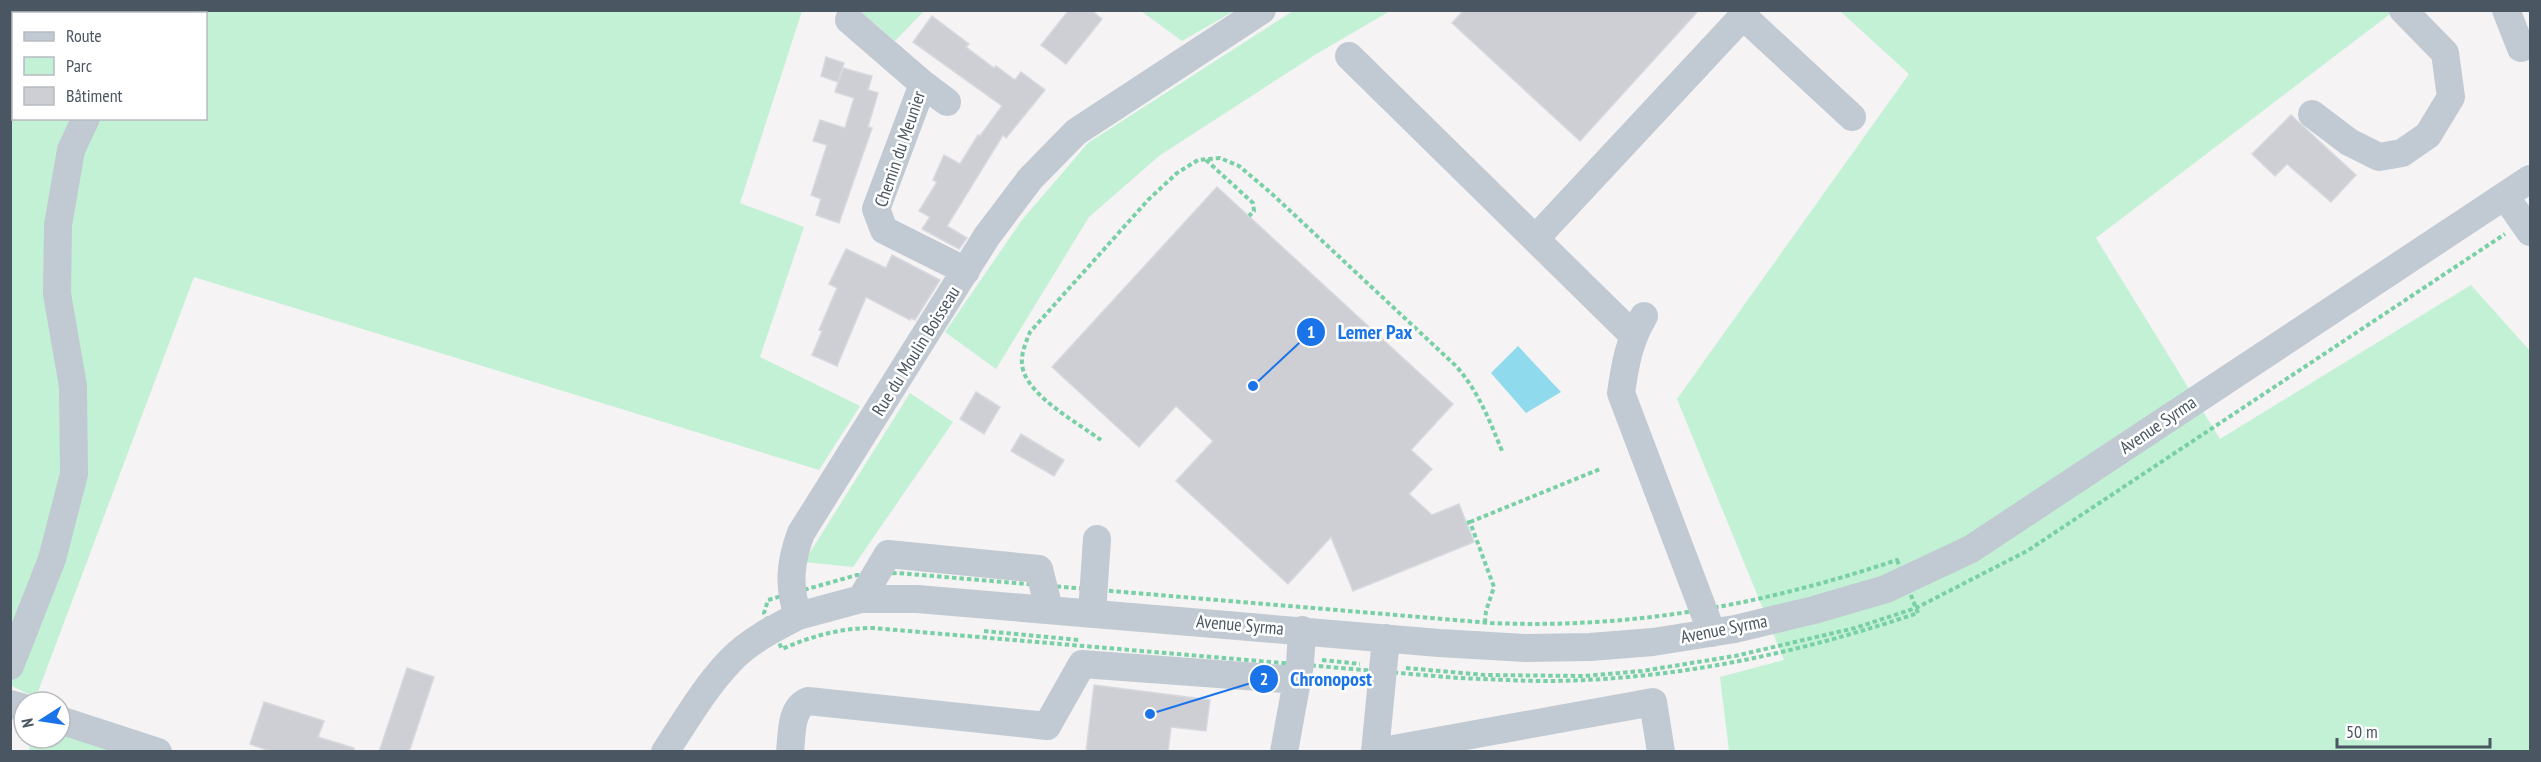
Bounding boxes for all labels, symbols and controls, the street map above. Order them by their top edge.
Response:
legend [12,12,207,120]
text: Route [66,24,102,47]
text: Parc [66,54,93,77]
text: Bâtiment [66,84,123,107]
street label: Chemin du Meunier [869,88,930,210]
street label: Rue du Moulin Boisseau [866,282,965,420]
callout: Lemer Pax [1296,313,1424,351]
text: Lemer Pax [1338,319,1412,345]
text: 1 [1307,320,1315,343]
street label: Avenue Syrma [2115,391,2200,459]
street label: Avenue Syrma [1195,609,1285,640]
street label: Avenue Syrma [1679,609,1769,648]
callout: Chronopost [1249,660,1384,698]
text: Chronopost [1290,666,1372,692]
text: 2 [1260,667,1268,690]
north arrow [12,690,72,750]
scale bar [2337,711,2490,749]
text: N [17,717,38,729]
text: 50 m [2346,720,2378,743]

